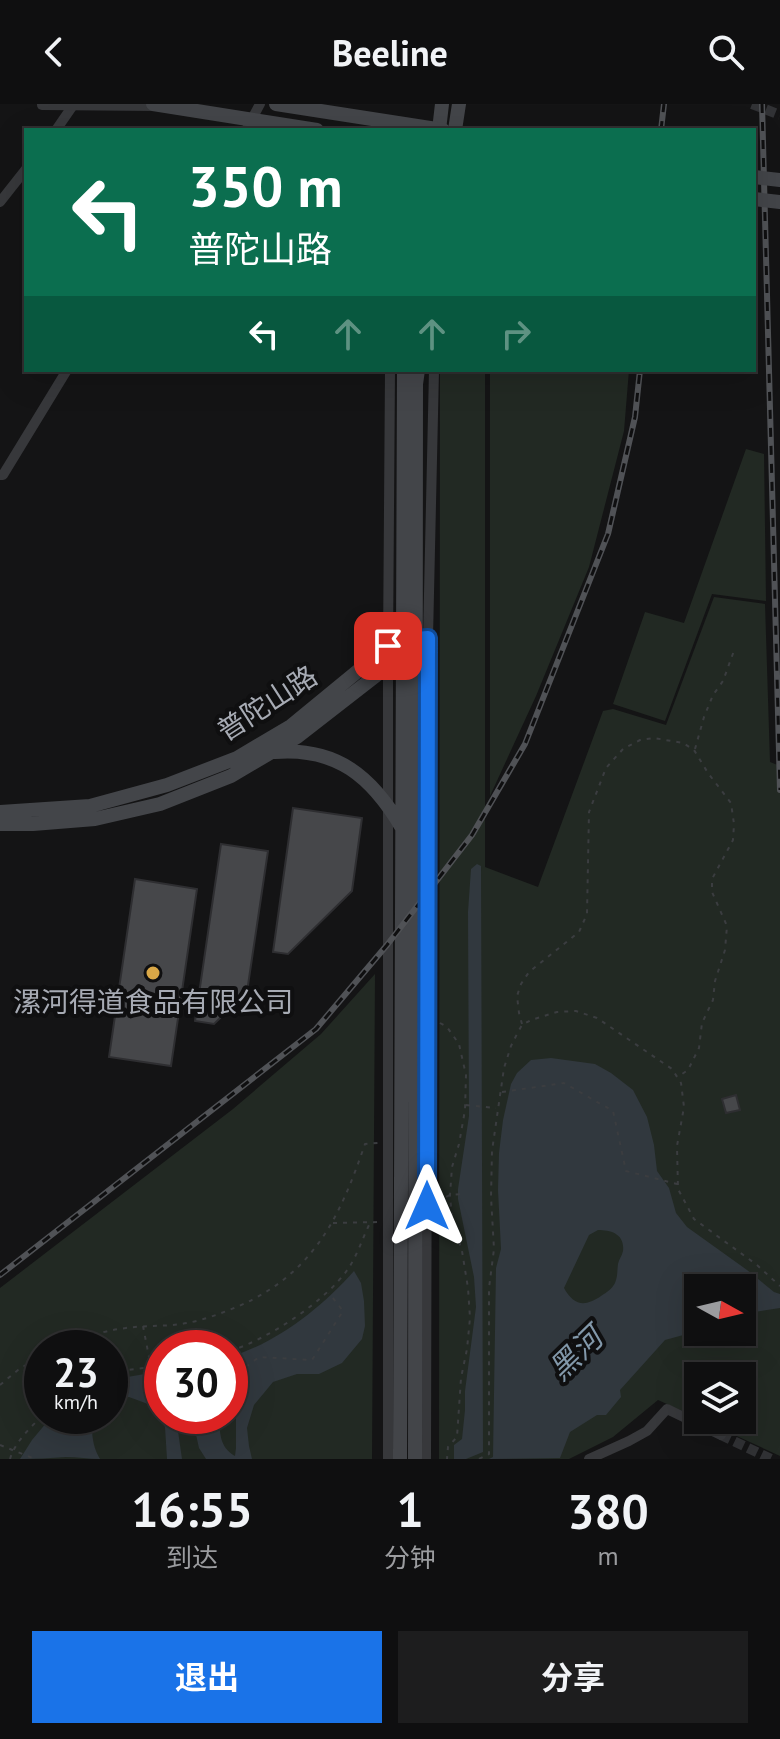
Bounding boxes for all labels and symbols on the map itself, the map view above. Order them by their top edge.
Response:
pin [354,612,422,680]
street label: 普陀山路 [210,657,324,749]
marker: 漯河得道食品有限公司 [144,964,162,982]
place label: 漯河得道食品有限公司 [13,983,293,1020]
position arrow [385,1164,469,1248]
north arrow [684,1274,756,1346]
water label: 黑河 [540,1315,614,1388]
speed limit sign: 30 [144,1330,248,1434]

